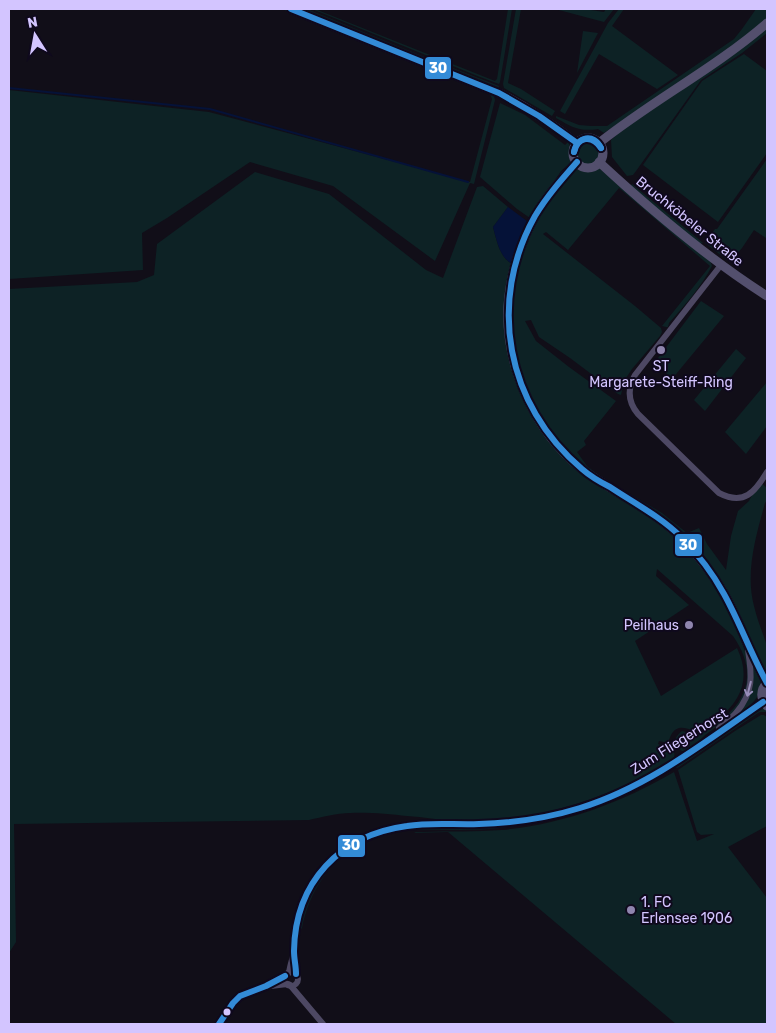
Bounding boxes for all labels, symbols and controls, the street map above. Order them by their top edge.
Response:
north arrow [10,10,60,60]
text: N [26,13,39,32]
line badge: 30 [424,56,452,80]
text: 30 [429,60,447,77]
street label: Bruchköbeler Straße [633,173,747,270]
marker: ST Margarete-Steiff-Ring [655,344,667,356]
place label: ST Margarete-Steiff-Ring [589,358,733,391]
line badge: 30 [674,533,703,557]
text: 30 [679,537,697,554]
place label: Peilhaus [624,617,679,634]
marker: Peilhaus [683,619,695,631]
one-way arrow [744,681,753,697]
street label: Zum Fliegerhorst [628,704,731,778]
line badge: 30 [337,834,366,858]
text: 30 [342,837,360,854]
place label: 1. FC Erlensee 1906 [641,894,732,927]
marker: 1. FC Erlensee 1906 [625,904,637,916]
unlabelled marker [222,1007,232,1017]

